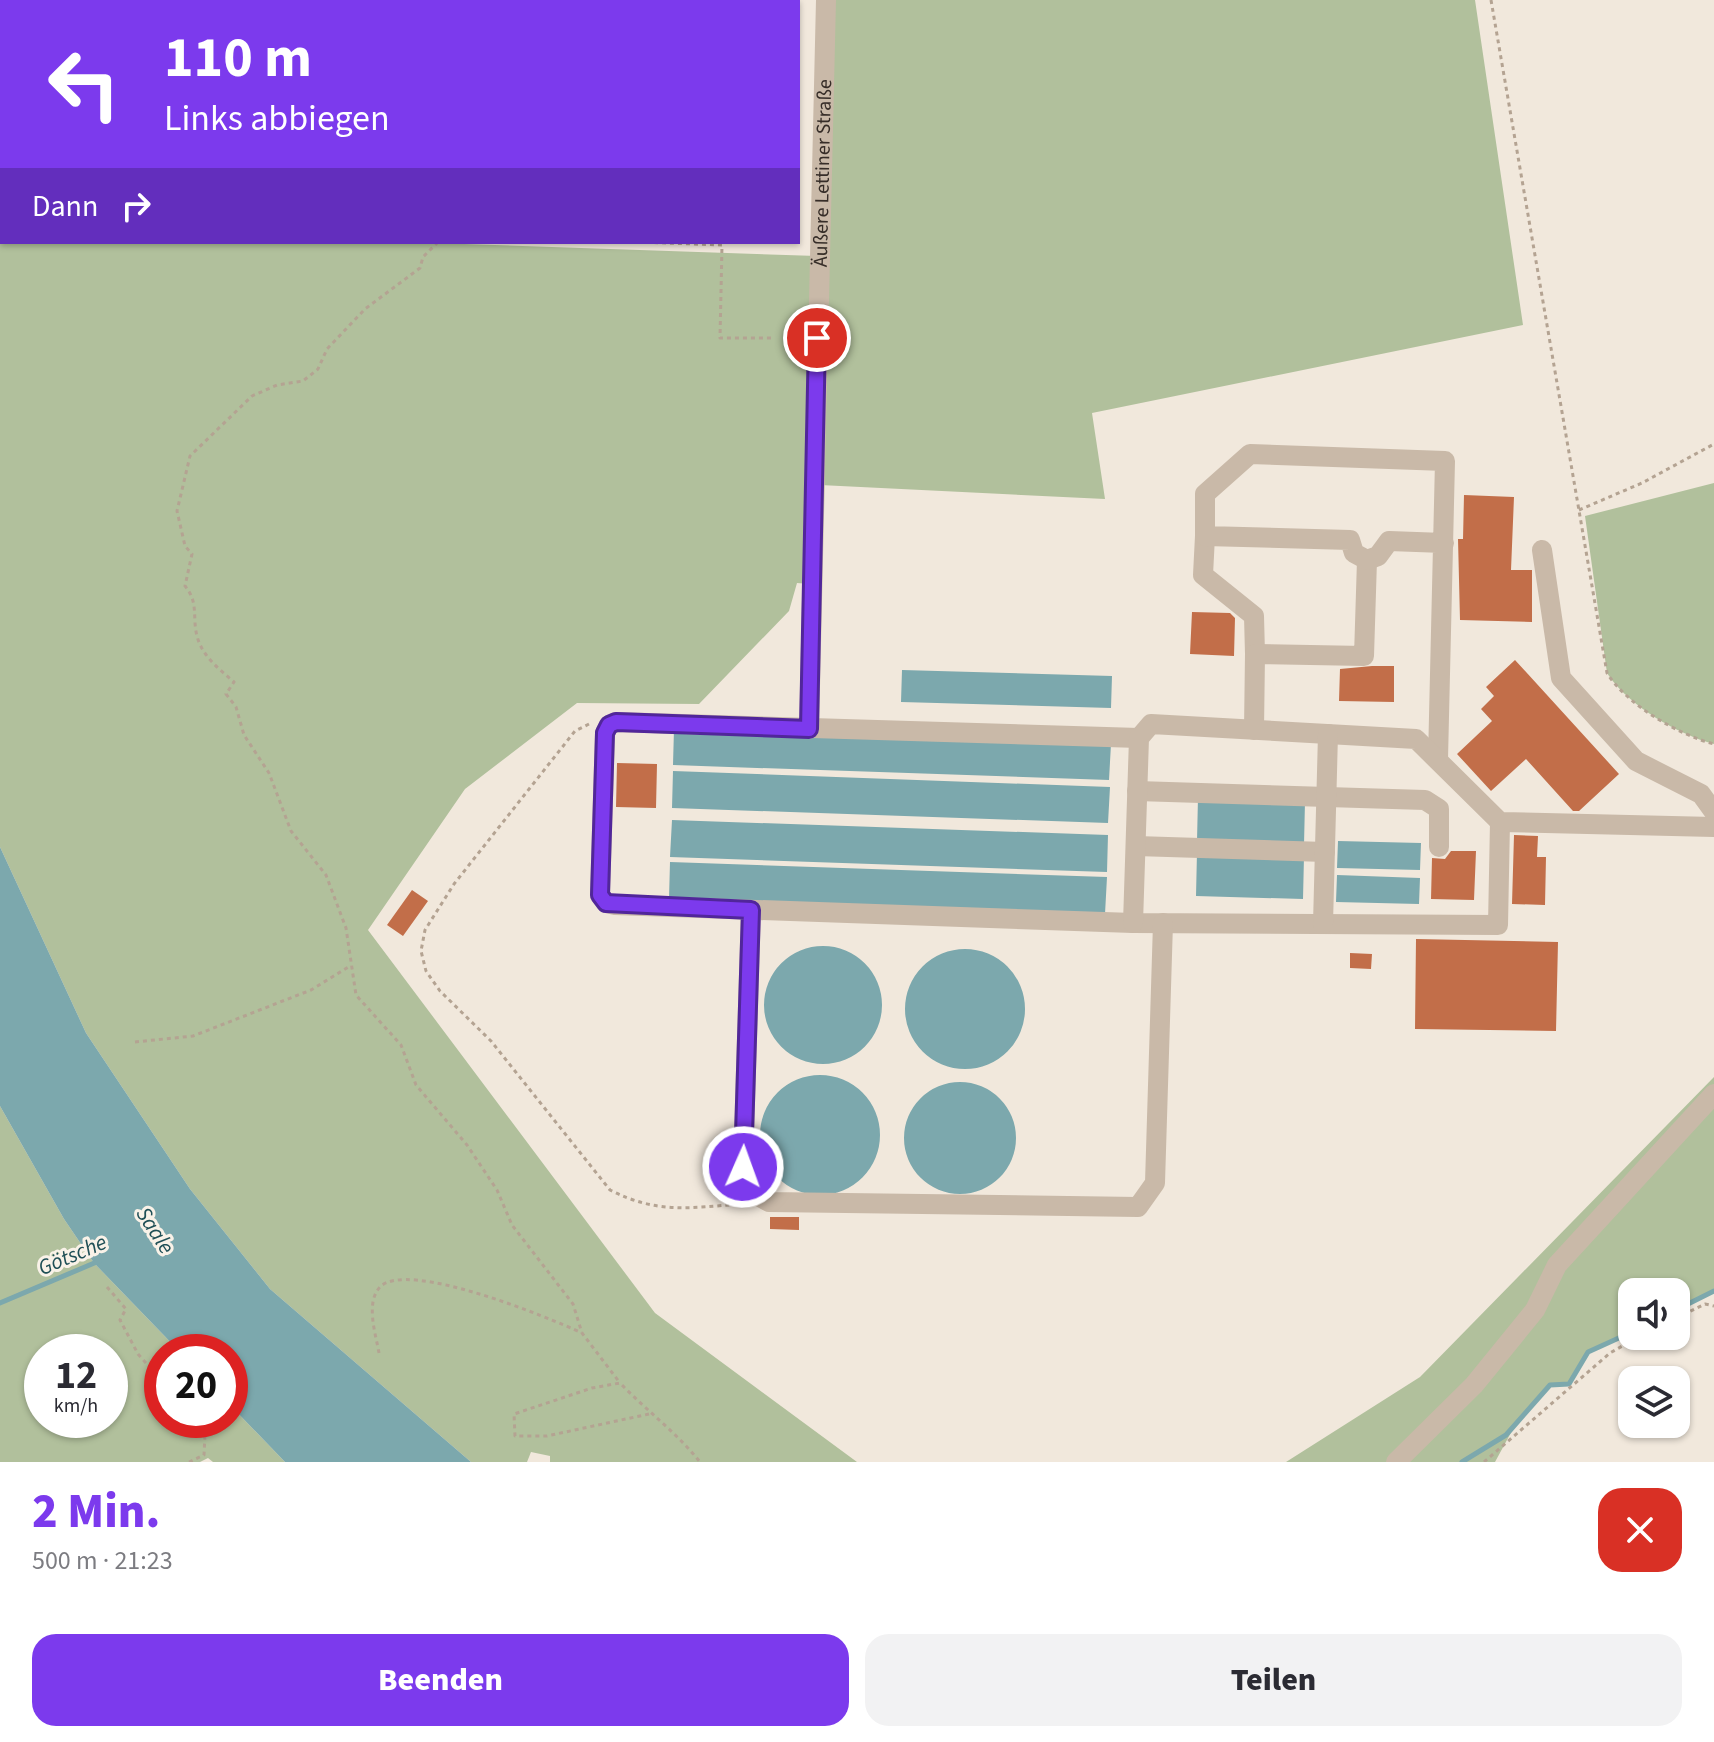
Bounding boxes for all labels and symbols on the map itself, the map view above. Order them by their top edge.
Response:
street label: Äußere Lettiner Straße [807,79,839,267]
pin [783,304,851,372]
position arrow [701,1125,785,1209]
water label: Saale [128,1201,182,1261]
water label: Götsche [33,1226,112,1284]
speed limit sign: 20 [144,1334,248,1438]

